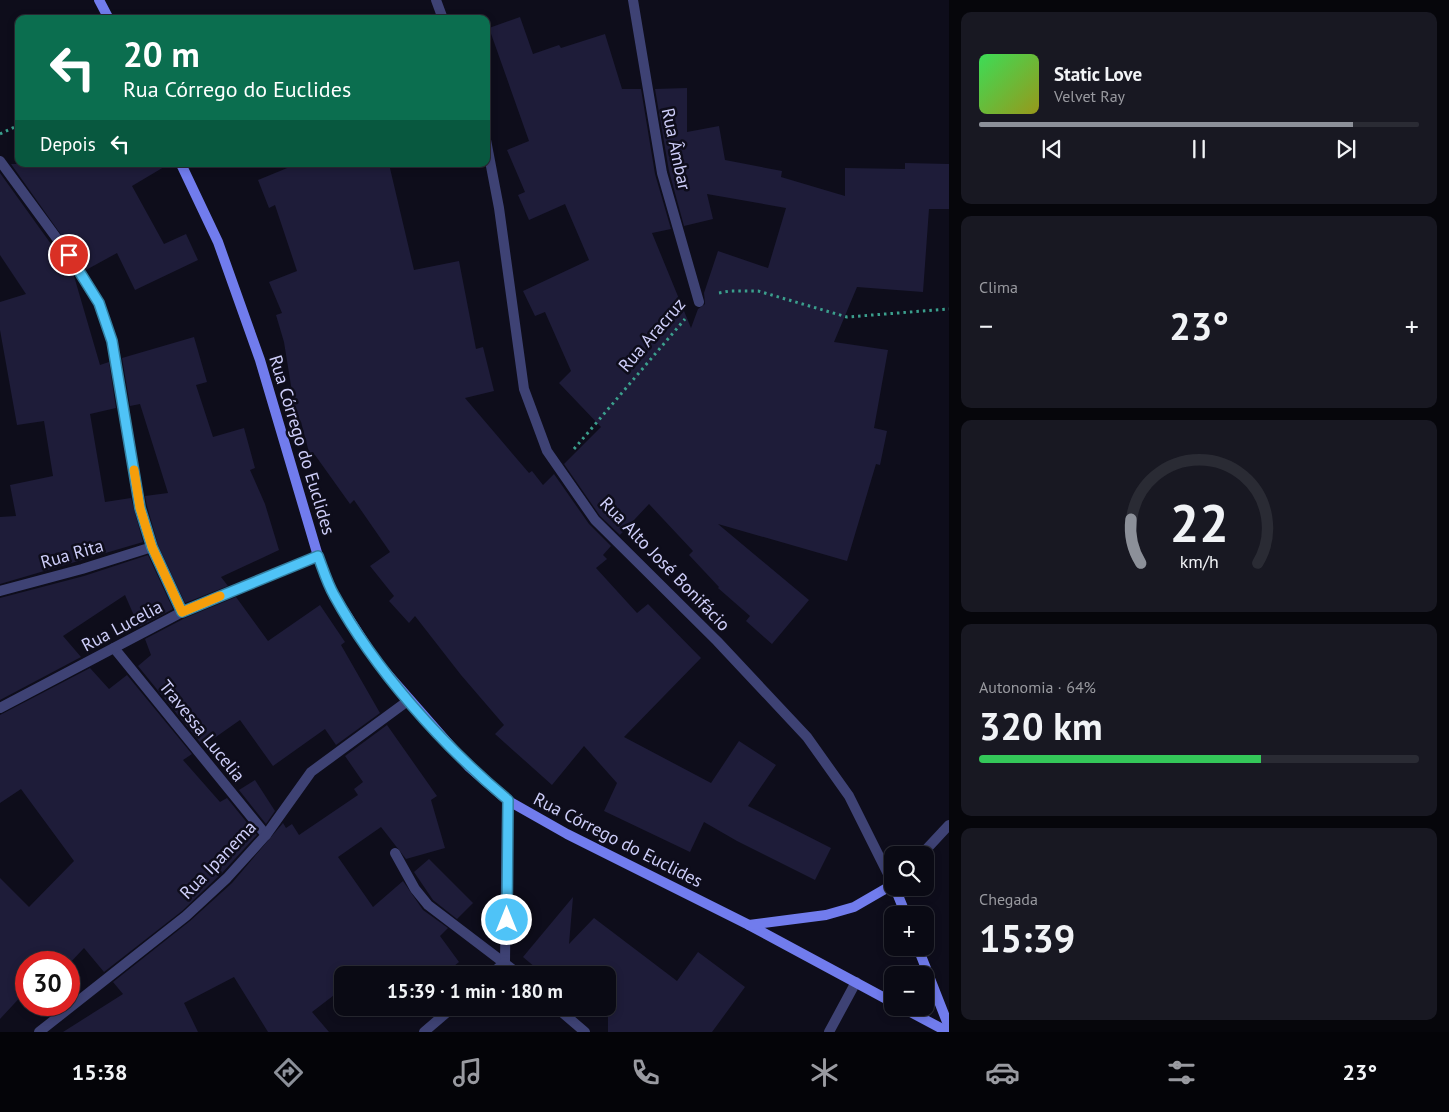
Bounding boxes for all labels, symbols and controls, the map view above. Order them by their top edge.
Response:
text: 20 m [123,31,200,77]
icon: left [40,35,105,100]
text: Static Love [1054,62,1142,86]
text: Rua Córrego do Euclides [123,75,351,103]
text: Velvet Ray [1054,86,1125,106]
street label: Rua Âmbar [657,106,696,192]
icon: left [106,130,134,158]
text: Depois [40,132,96,156]
icon: previous [1038,135,1066,163]
icon: pause [1185,135,1213,163]
icon: next [1332,135,1360,163]
pin [48,234,90,276]
icon: arrive [55,241,83,269]
text: Clima [979,277,1018,297]
street label: Rua Aracruz [613,293,690,377]
text: 23° [1169,301,1229,350]
text: − [979,307,993,344]
text: + [1405,307,1419,344]
street label: Rua Córrego do Euclides [264,352,341,537]
text: 22 [1170,489,1228,556]
street label: Rua Alto José Bonifácio [595,492,735,636]
street label: Rua Rita [38,534,106,573]
text: km/h [1179,550,1219,573]
street label: Rua Lucelia [77,595,166,656]
street label: Travessa Lucelia [154,675,250,786]
text: Autonomia · 64% [979,677,1096,697]
text: 320 km [979,701,1103,750]
street label: Rua Córrego do Euclides [530,787,707,892]
street label: Rua Ipanema [174,816,261,904]
map controls [884,846,934,1016]
button: search [884,846,934,896]
text: Chegada [979,889,1038,909]
position arrow [480,893,532,945]
button: + [884,906,934,956]
text: 15:39 [979,913,1075,962]
speed limit sign: 30 [15,951,80,1016]
button: − [884,966,934,1016]
text: 15:39 · 1 min · 180 m [387,979,563,1003]
icon: directions [271,1055,306,1090]
icon: music [450,1055,485,1090]
icon: phone [628,1055,663,1090]
icon: climate [807,1055,842,1090]
icon: car [985,1055,1020,1090]
icon: filters [1164,1055,1199,1090]
text: 15:38 [72,1058,128,1086]
text: 23° [1343,1058,1377,1086]

